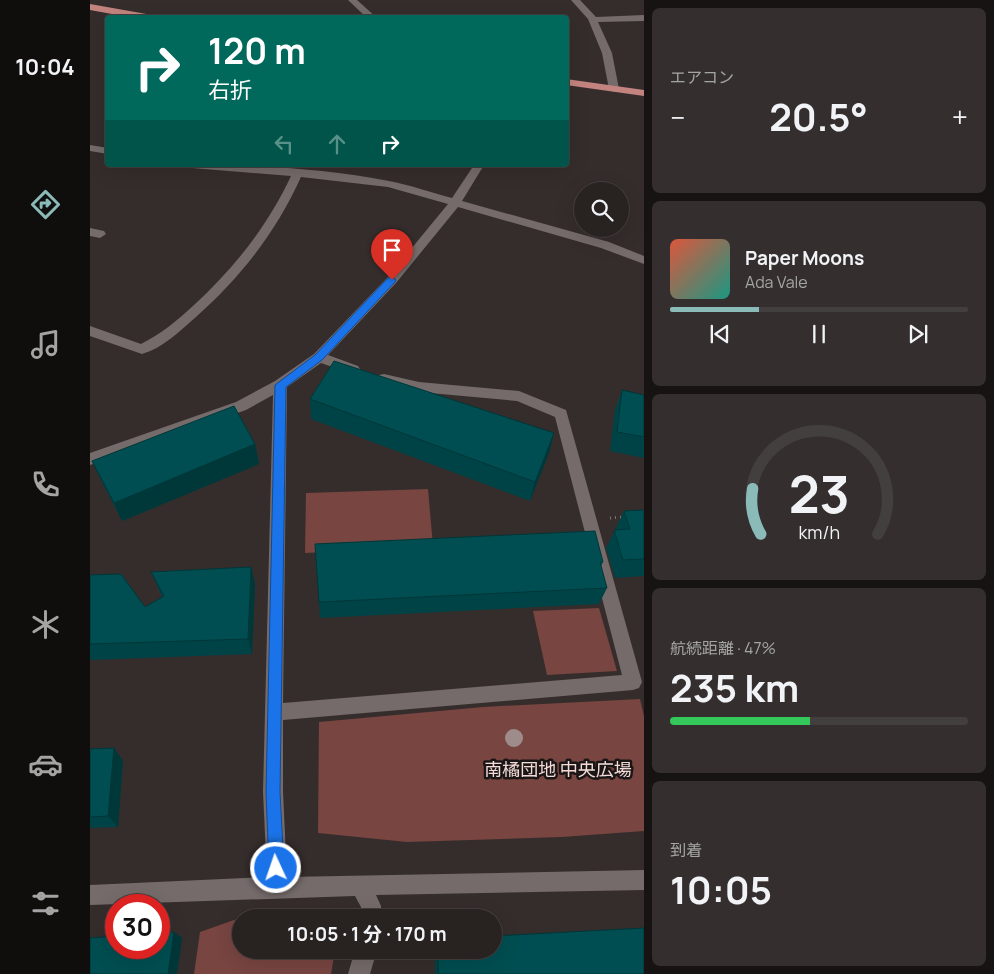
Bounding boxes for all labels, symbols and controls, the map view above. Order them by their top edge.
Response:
text: 120 m [208,27,306,75]
icon: right [125,35,190,100]
text: 10:04 [15,52,75,82]
text: エアコン [670,66,734,88]
text: 右折 [208,75,252,105]
text: 20.5° [769,90,868,142]
text: − [670,98,685,136]
text: + [952,98,968,136]
icon: left [270,130,298,158]
icon: ahead [323,130,351,158]
icon: right [376,130,404,158]
map controls [574,182,629,237]
button: search [574,182,629,237]
icon: directions [28,187,63,222]
pin [371,229,413,280]
icon: arrive [378,236,406,264]
text: Paper Moons [745,245,864,271]
text: Ada Vale [745,271,808,293]
icon: previous [706,320,734,348]
icon: pause [805,320,833,348]
icon: next [904,320,932,348]
icon: music [28,327,63,362]
text: 23 [788,458,850,529]
icon: phone [28,467,63,502]
text: km/h [798,520,840,544]
icon: climate [28,607,63,642]
text: 航続距離 · 47% [670,637,776,659]
text: 235 km [670,661,799,713]
icon: car [28,747,63,782]
park label: 南橘団地 中央広場 [484,757,632,781]
text: 到着 [670,839,702,861]
position arrow [249,841,301,893]
text: 10:05 [670,863,772,915]
icon: filters [28,886,63,921]
speed limit sign: 30 [105,894,170,959]
text: 10:05 · 1 分 · 170 m [287,921,447,947]

